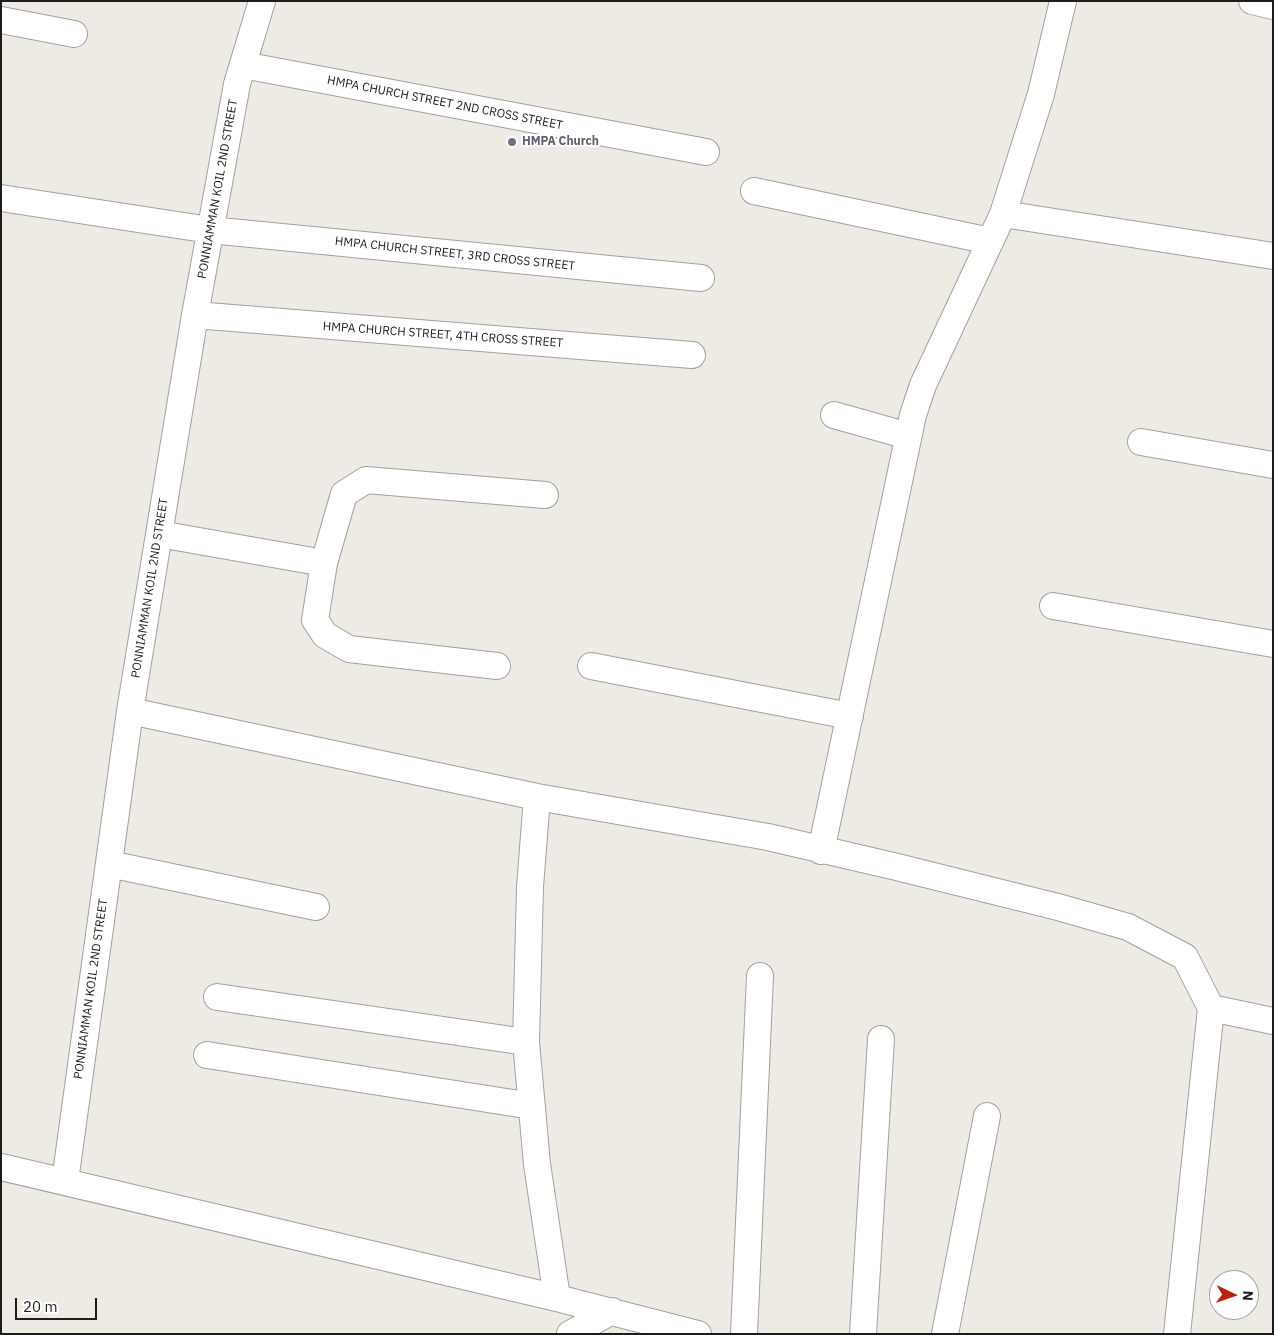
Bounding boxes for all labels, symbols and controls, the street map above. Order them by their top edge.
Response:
street label: HMPA CHURCH STREET 2ND CROSS STREET [326,73,564,133]
street label: PONNIAMMAN KOIL 2ND STREET [195,98,241,280]
place label: HMPA Church [522,135,599,149]
marker: HMPA Church [506,136,518,148]
street label: HMPA CHURCH STREET, 3RD CROSS STREET [334,234,576,274]
street label: HMPA CHURCH STREET, 4TH CROSS STREET [322,319,564,351]
street label: PONNIAMMAN KOIL 2ND STREET [129,497,171,679]
street label: PONNIAMMAN KOIL 2ND STREET [71,898,111,1080]
north arrow [1209,1270,1259,1320]
scale bar [18,1288,100,1320]
text: N [1239,1290,1257,1301]
text: 20 m [23,1297,58,1316]

